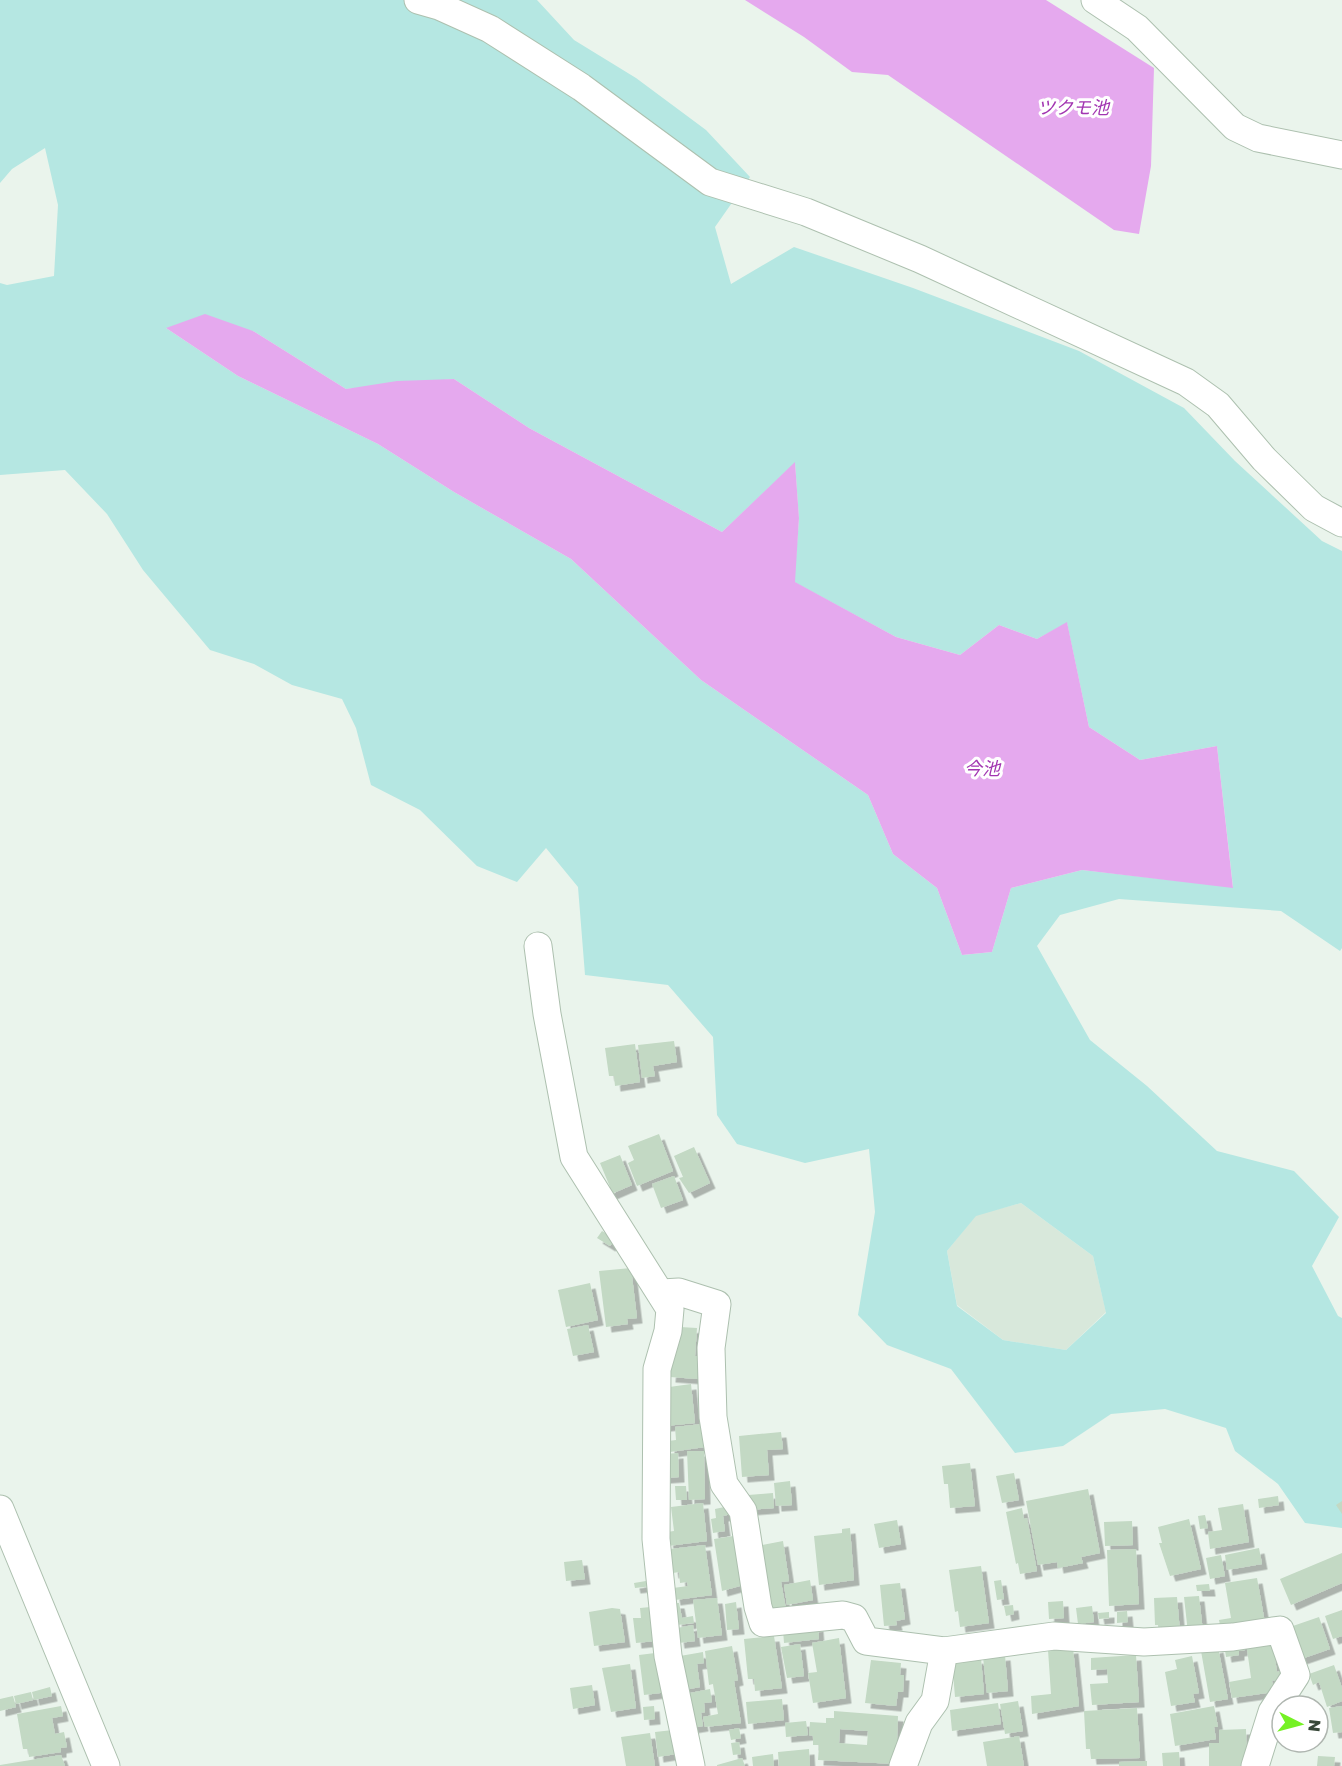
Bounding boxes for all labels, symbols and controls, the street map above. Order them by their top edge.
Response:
water label: ツクモ池 [1037,96,1111,118]
water label: 今池 [964,757,1002,779]
north arrow [1270,1694,1330,1754]
text: N [1304,1718,1325,1733]

